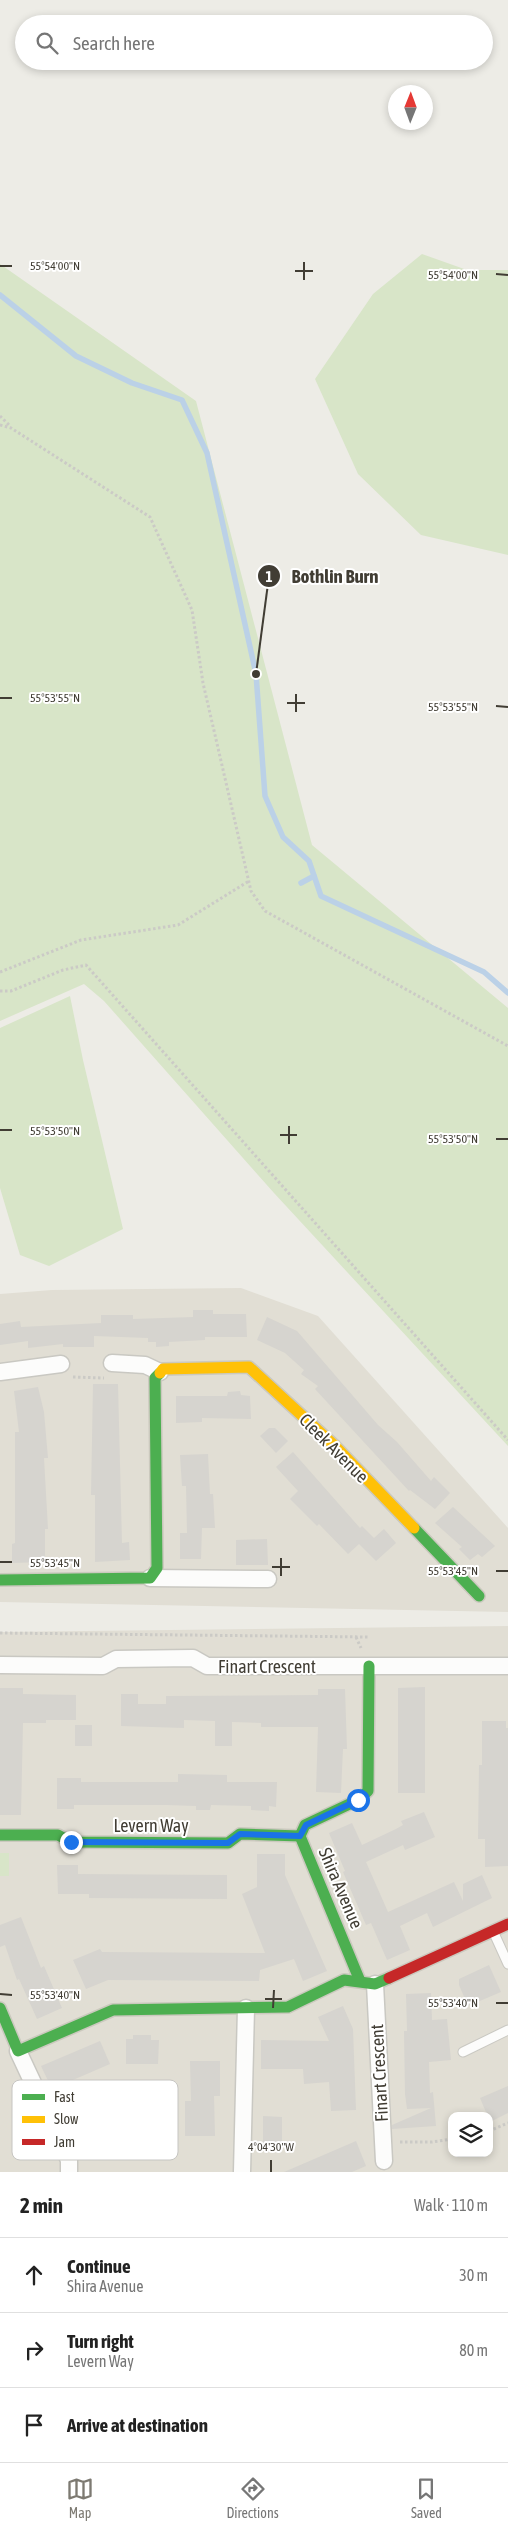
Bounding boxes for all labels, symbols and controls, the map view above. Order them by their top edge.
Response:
search box [15,15,493,70]
icon: search [33,29,61,57]
text: Search here [73,32,155,54]
north arrow [388,85,433,130]
text: 55°54'00"N [30,259,80,273]
text: 55°54'00"N [428,268,478,282]
callout: Bothlin Burn [257,559,388,593]
text: Bothlin Burn [292,565,378,587]
text: 1 [265,568,273,585]
text: 55°53'55"N [30,691,80,705]
text: 55°53'55"N [428,700,478,714]
text: 55°53'50"N [30,1124,80,1138]
text: 55°53'50"N [428,1132,478,1146]
street label: Cleek Avenue [295,1409,373,1487]
text: 55°53'45"N [30,1556,80,1570]
text: 55°53'45"N [428,1564,478,1578]
street label: Finart Crescent [218,1656,316,1677]
route start [347,1789,370,1812]
street label: Levern Way [113,1815,189,1836]
route end [60,1831,83,1854]
street label: Shira Avenue [315,1844,367,1932]
text: 55°53'40"N [30,1988,80,2002]
text: 55°53'40"N [428,1996,478,2010]
street label: Finart Crescent [366,2024,392,2122]
legend [12,2080,178,2160]
text: Fast [54,2089,75,2105]
text: Slow [54,2111,79,2127]
map controls [448,2112,493,2157]
button: layers [448,2112,493,2157]
text: Jam [54,2134,75,2150]
text: 4°04'30"W [248,2140,294,2154]
text: 2 min [20,2193,63,2217]
text: Walk · 110 m [414,2196,488,2214]
text: Continue [67,2255,131,2277]
icon: ahead [20,2261,48,2289]
text: 30 m [459,2266,488,2284]
text: Shira Avenue [67,2277,143,2295]
text: Turn right [67,2330,134,2352]
icon: right [20,2336,48,2364]
text: 80 m [459,2341,488,2359]
text: Levern Way [67,2352,134,2370]
icon: arrive [20,2411,48,2439]
text: Arrive at destination [67,2414,208,2436]
tab: Map [66,2475,94,2521]
tab: Directions [226,2475,279,2521]
tab: Saved [411,2475,442,2521]

